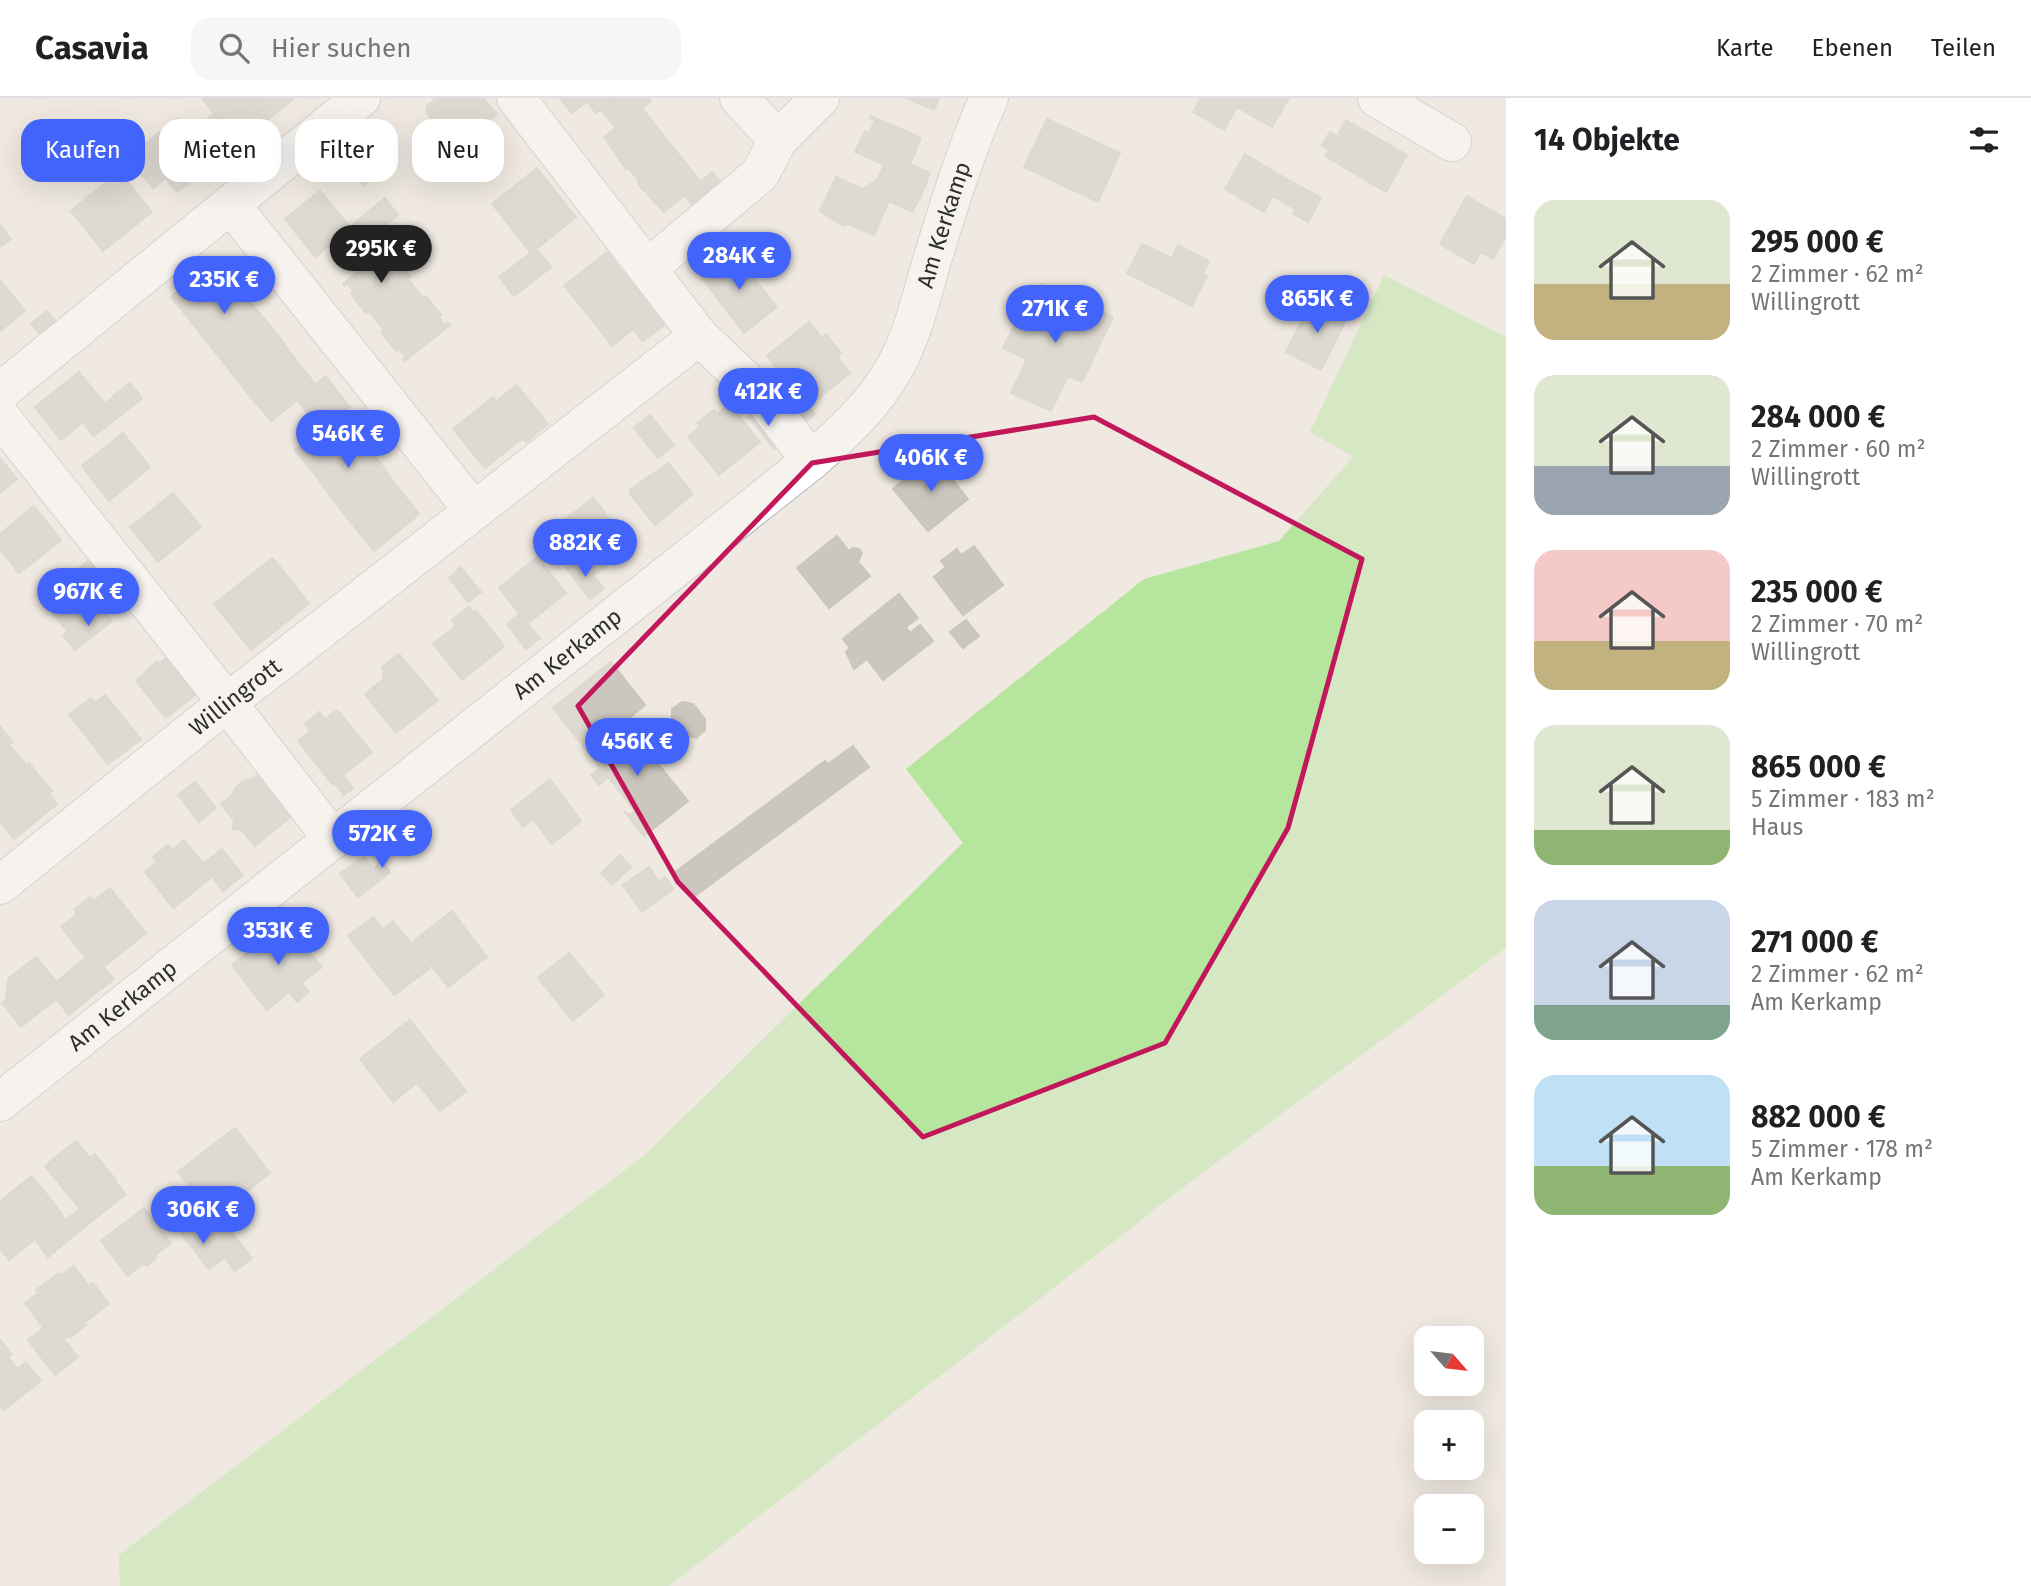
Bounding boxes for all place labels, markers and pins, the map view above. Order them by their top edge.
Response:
pin: 295K € [324,226,438,285]
pin: 284K € [682,232,796,292]
pin: 235K € [167,256,281,316]
pin: 865K € [1260,275,1374,335]
pin: 271K € [998,286,1112,345]
pin: 412K € [711,368,825,428]
pin: 546K € [291,410,405,470]
pin: 406K € [874,434,988,494]
pin: 882K € [528,519,642,579]
pin: 967K € [31,568,145,628]
pin: 456K € [580,718,694,778]
pin: 572K € [325,810,439,870]
pin: 353K € [221,908,335,967]
pin: 306K € [146,1186,260,1246]

